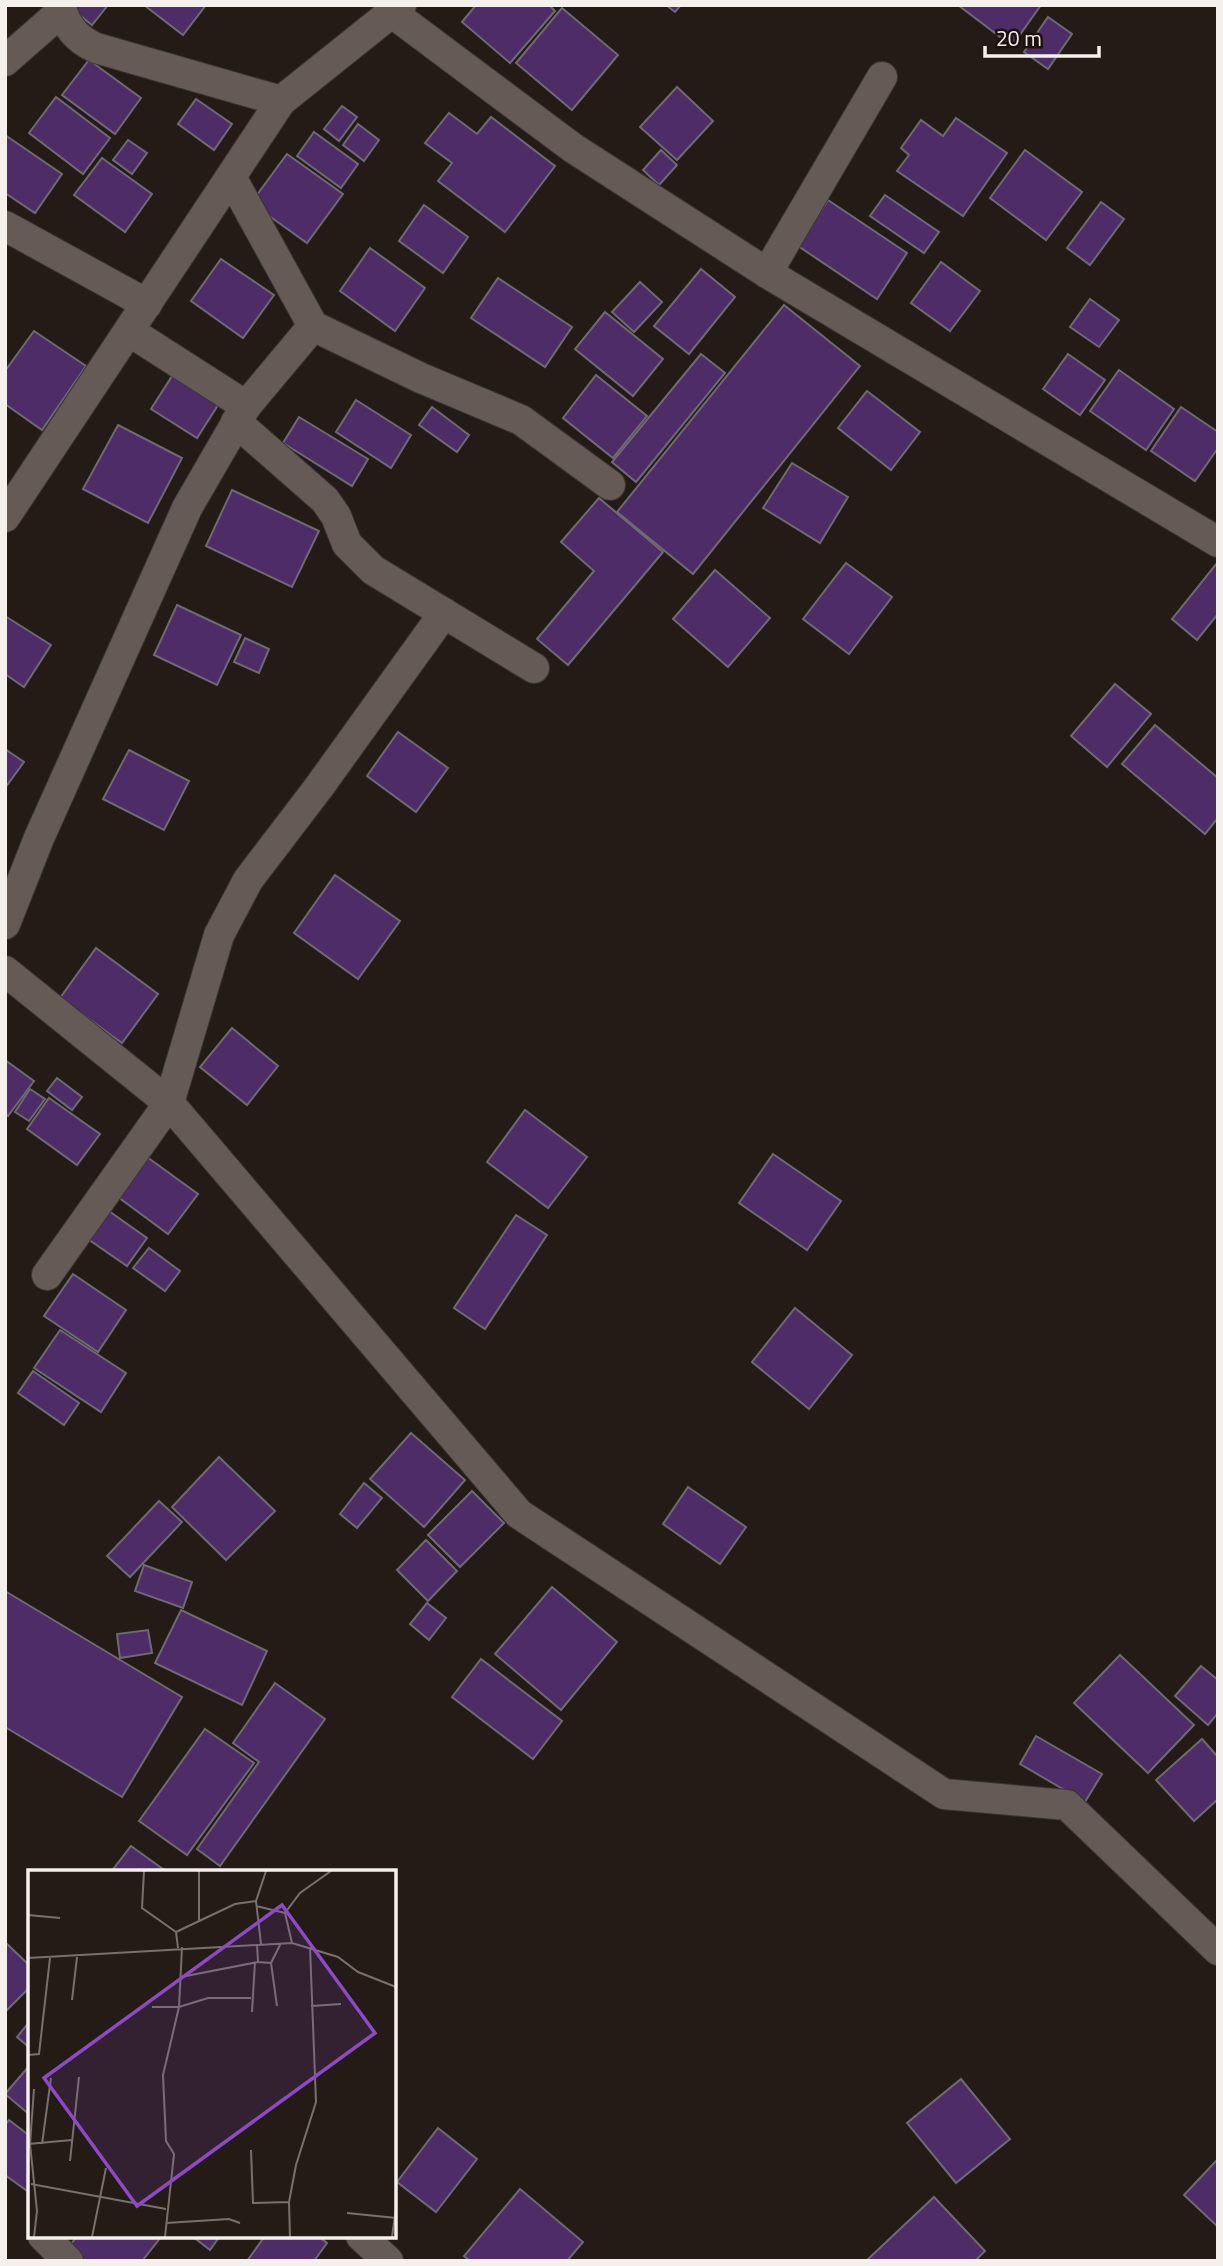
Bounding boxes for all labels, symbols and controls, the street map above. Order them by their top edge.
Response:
scale bar [985,14,1099,58]
text: 20 m [996,22,1042,54]
inset map [28,1870,396,2238]

